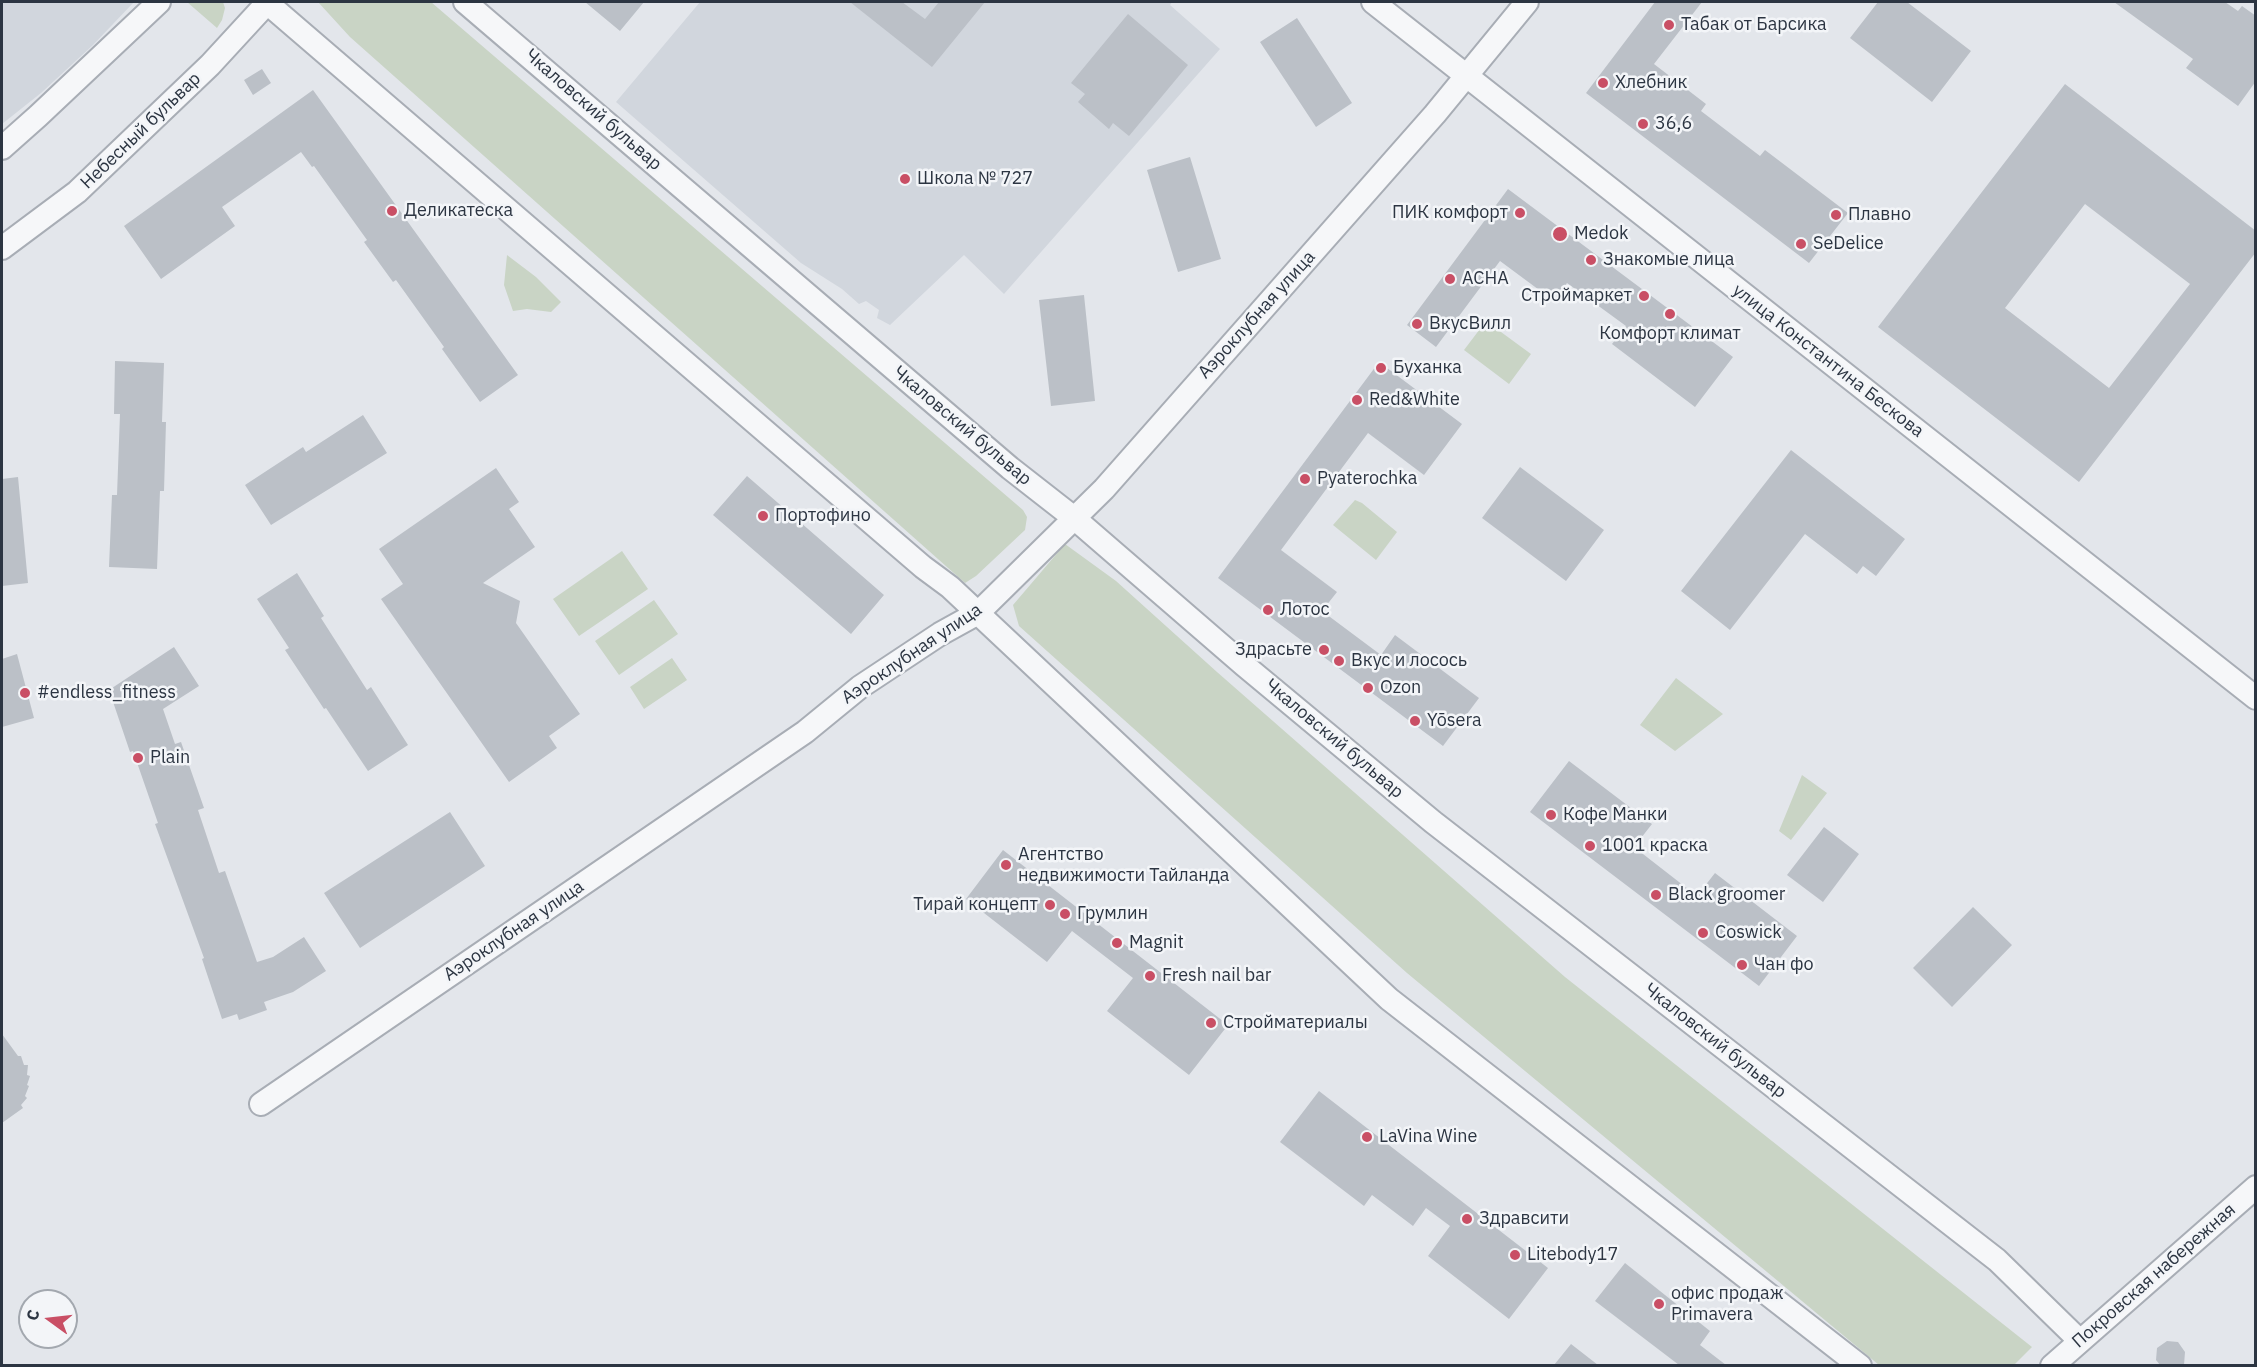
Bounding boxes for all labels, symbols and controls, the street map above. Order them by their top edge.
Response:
place label: Табак от Барсика [1681,14,1827,36]
marker: Табак от Барсика [1662,18,1676,32]
street label: Чкаловский бульвар [520,45,666,175]
street label: Небесный бульвар [76,68,206,194]
place label: Хлебник [1615,72,1687,94]
marker: Хлебник [1596,76,1610,90]
place label: 36,6 [1655,113,1692,135]
marker: 36,6 [1636,117,1650,131]
place label: Школа № 727 [917,168,1033,190]
marker: Школа № 727 [898,172,912,186]
place label: Деликатеска [404,200,513,222]
place label: ПИК комфорт [1392,202,1508,224]
marker: Деликатеска [385,204,399,218]
place label: Плавно [1848,204,1911,226]
marker: ПИК комфорт [1513,206,1527,220]
marker: Плавно [1829,208,1843,222]
place label: Medok [1574,223,1629,245]
marker: Medok [1551,225,1569,243]
place label: SeDelice [1813,233,1884,255]
marker: SeDelice [1794,237,1808,251]
street label: Аэроклубная улица [1194,247,1320,383]
place label: Знакомые лица [1603,249,1734,271]
marker: Знакомые лица [1584,253,1598,267]
place label: АСНА [1462,268,1509,290]
marker: АСНА [1443,272,1457,286]
street label: улица Константина Бескова [1728,280,1928,442]
place label: Строймаркет [1521,285,1632,307]
marker: Строймаркет [1637,289,1651,303]
marker: Комфорт климат [1663,307,1677,321]
place label: ВкусВилл [1429,313,1511,335]
marker: ВкусВилл [1410,317,1424,331]
place label: Комфорт климат [1599,323,1741,345]
place label: Буханка [1393,357,1462,379]
marker: Буханка [1374,361,1388,375]
street label: Чкаловский бульвар [888,362,1036,490]
place label: Red&White [1369,389,1460,411]
marker: Red&White [1350,393,1364,407]
place label: Pyaterochka [1317,468,1417,490]
marker: Pyaterochka [1298,472,1312,486]
place label: Портофино [775,505,871,527]
marker: Портофино [756,509,770,523]
street label: Аэроклубная улица [838,599,986,709]
place label: Лотос [1280,599,1330,621]
marker: Лотос [1261,603,1275,617]
place label: Здрасьте [1235,639,1312,661]
marker: Здрасьте [1317,643,1331,657]
place label: Вкус и лосось [1351,650,1467,672]
marker: Вкус и лосось [1332,654,1346,668]
street label: Чкаловский бульвар [1260,675,1408,803]
place label: Ozon [1380,677,1421,699]
marker: Ozon [1361,681,1375,695]
place label: #endless_fitness [37,682,176,704]
marker: #endless_fitness [18,686,32,700]
place label: Yōsera [1427,710,1482,732]
marker: Yōsera [1408,714,1422,728]
place label: Plain [150,747,190,769]
marker: Plain [131,751,145,765]
place label: Кофе Манки [1563,804,1668,826]
marker: Кофе Манки [1544,808,1558,822]
place label: 1001 краска [1602,835,1708,857]
marker: 1001 краска [1583,839,1597,853]
place label: Агентство недвижимости Тайланда [1018,844,1229,886]
marker: Агентство недвижимости Тайланда [999,858,1013,872]
street label: Аэроклубная улица [440,876,588,986]
place label: Black groomer [1668,884,1785,906]
marker: Black groomer [1649,888,1663,902]
place label: Тирай концепт [913,894,1038,916]
marker: Тирай концепт [1043,898,1057,912]
place label: Грумлин [1077,903,1148,925]
marker: Грумлин [1058,907,1072,921]
place label: Coswick [1715,922,1782,944]
marker: Coswick [1696,926,1710,940]
place label: Magnit [1129,932,1184,954]
marker: Magnit [1110,936,1124,950]
place label: Чан фо [1754,954,1814,976]
marker: Чан фо [1735,958,1749,972]
place label: Fresh nail bar [1162,965,1271,987]
marker: Fresh nail bar [1143,969,1157,983]
street label: Чкаловский бульвар [1640,979,1790,1103]
place label: Стройматериалы [1223,1012,1368,1034]
marker: Стройматериалы [1204,1016,1218,1030]
place label: LaVina Wine [1379,1126,1477,1148]
marker: LaVina Wine [1360,1130,1374,1144]
street label: Покровская набережная [2068,1199,2240,1353]
place label: Здравсити [1479,1208,1569,1230]
marker: Здравсити [1460,1212,1474,1226]
place label: Litebody17 [1527,1244,1618,1266]
marker: Litebody17 [1508,1248,1522,1262]
place label: офис продаж Primavera [1671,1283,1784,1326]
north arrow [18,1289,78,1349]
marker: офис продаж Primavera [1652,1297,1666,1311]
text: С [22,1307,44,1322]

